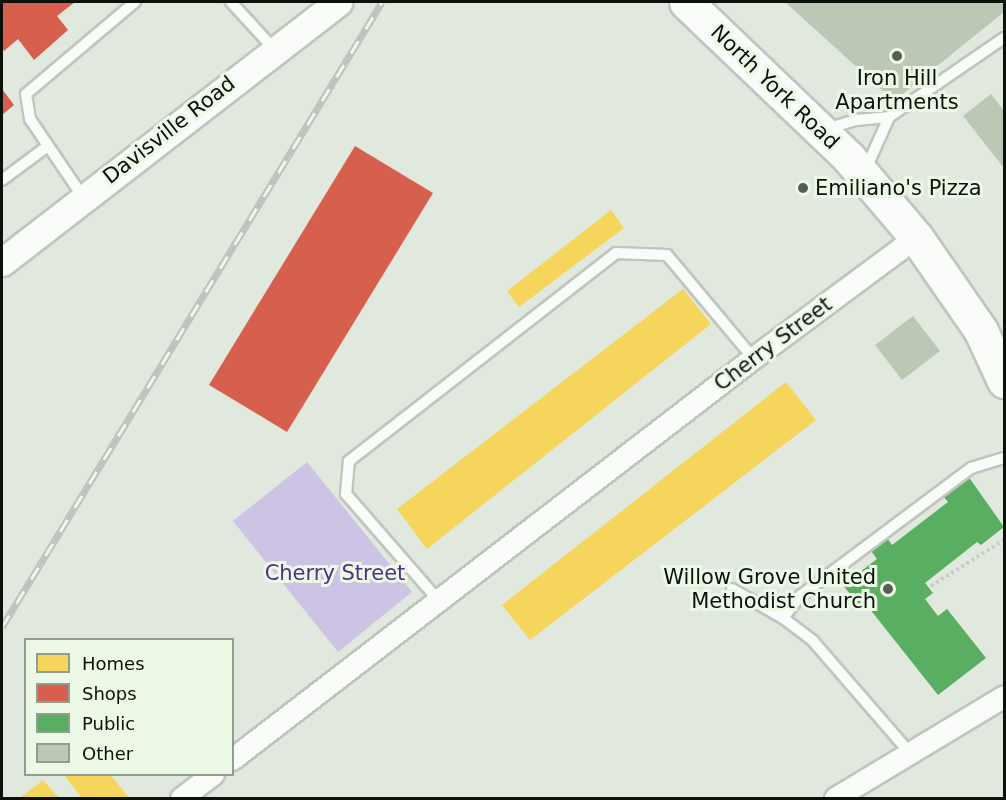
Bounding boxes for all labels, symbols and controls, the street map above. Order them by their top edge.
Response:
street label: North York Road [706,19,844,155]
marker: Iron Hill Apartments [890,49,904,63]
place label: Iron Hill Apartments [835,65,959,115]
street label: Davisville Road [98,71,240,189]
place label: Emiliano's Pizza [815,175,982,201]
marker: Emiliano's Pizza [796,181,810,195]
street label: Cherry Street [709,292,837,396]
park label: Cherry Street [265,560,405,586]
place label: Willow Grove United Methodist Church [663,564,876,614]
marker: Willow Grove United Methodist Church [881,582,895,596]
legend [24,638,234,776]
text: Homes [82,653,145,674]
text: Shops [82,683,137,704]
text: Public [82,713,135,734]
text: Other [82,743,133,764]

